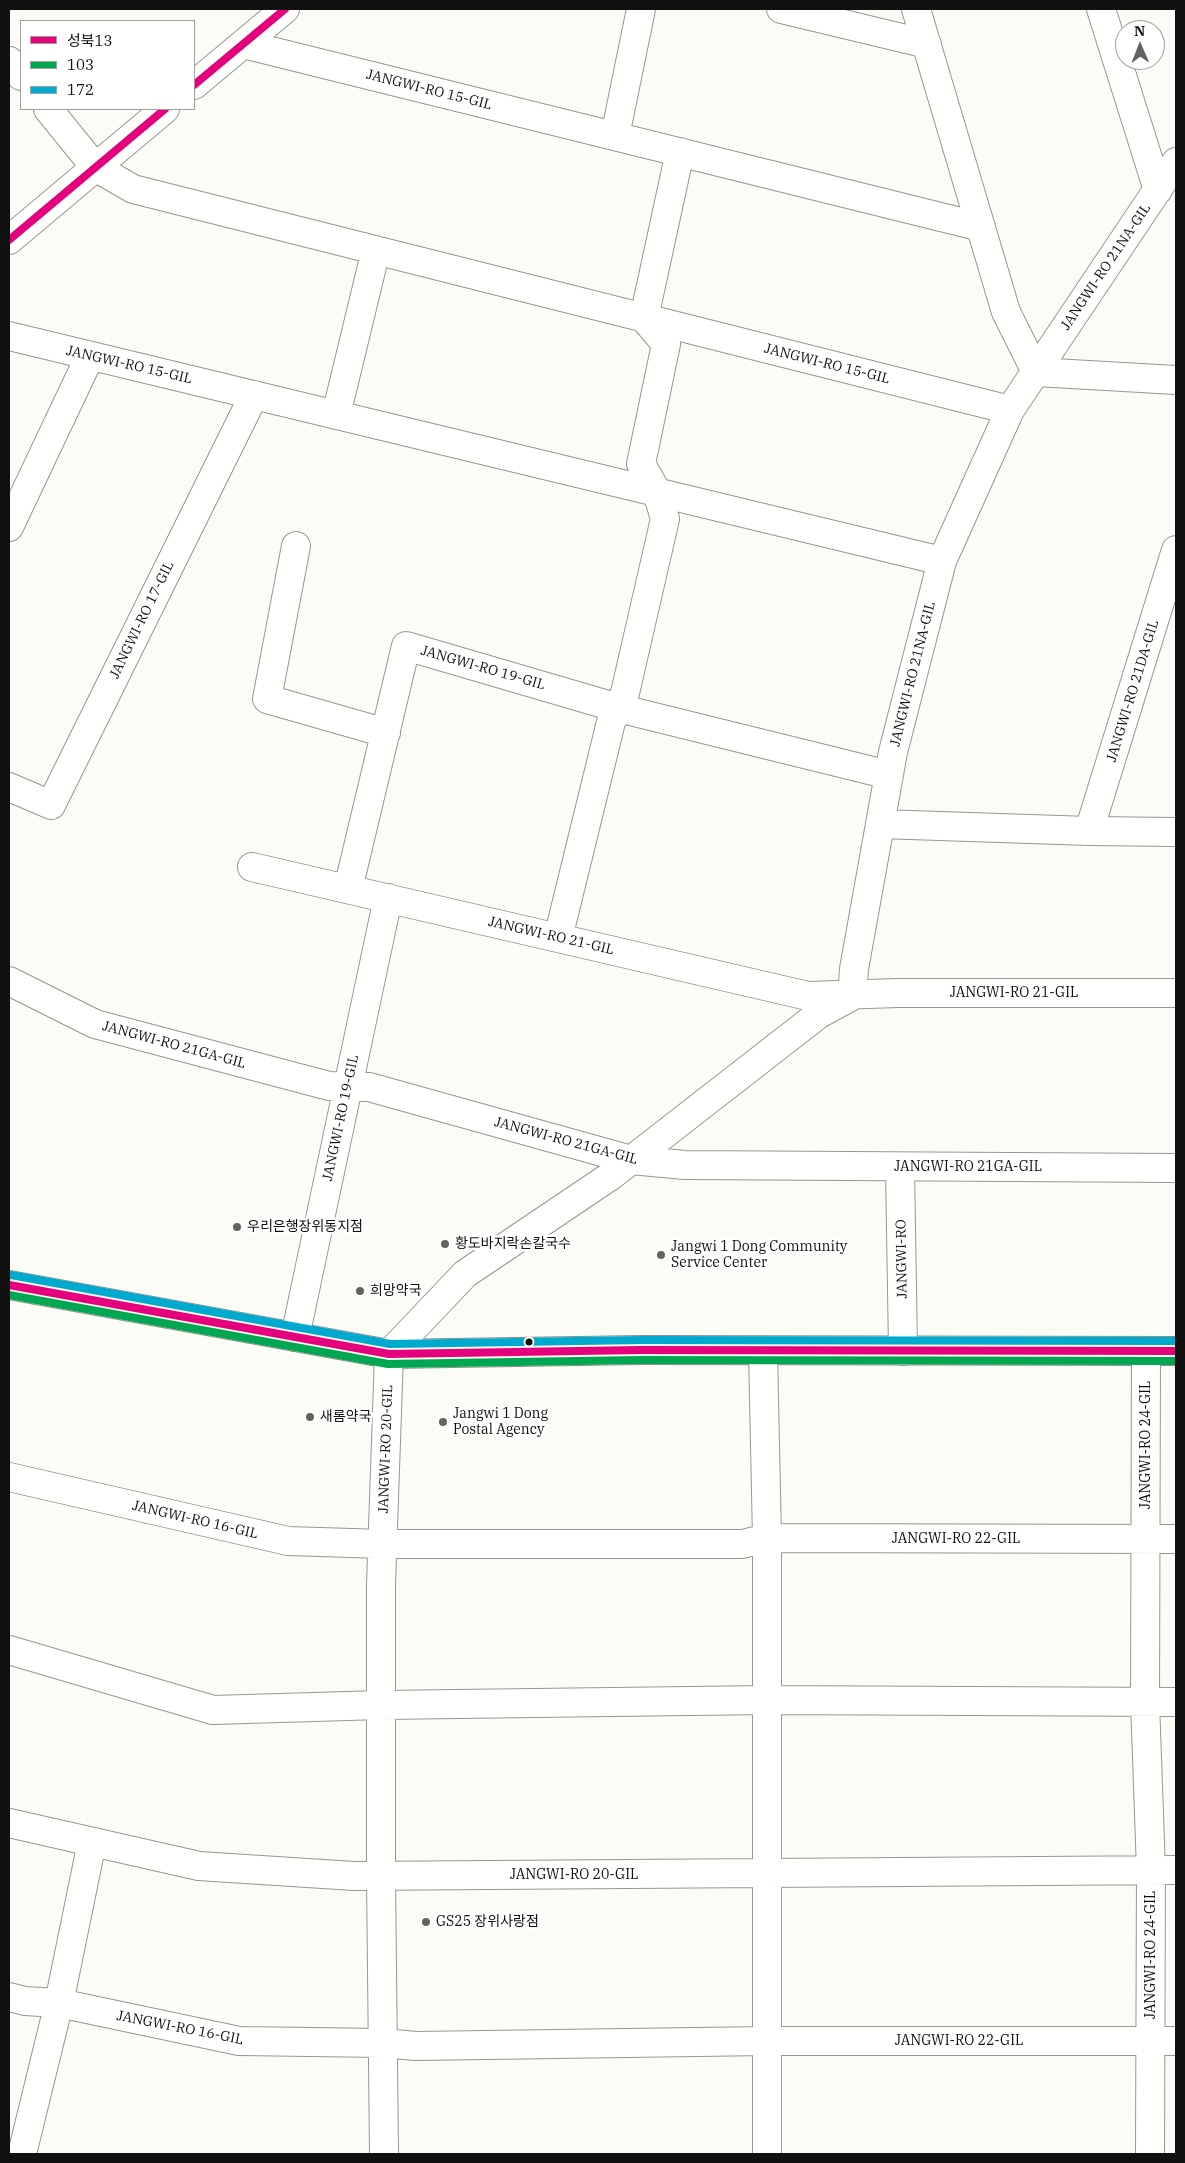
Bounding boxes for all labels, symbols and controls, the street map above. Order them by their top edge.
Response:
legend [20,20,195,110]
north arrow [1115,20,1165,70]
text: N [1134,22,1145,40]
text: 성북13 [67,31,113,50]
text: 103 [67,55,94,74]
street label: JANGWI-RO 15-GIL [365,66,493,114]
text: 172 [67,80,94,99]
street label: JANGWI-RO 21NA-GIL [1057,201,1155,333]
street label: JANGWI-RO 15-GIL [763,340,891,388]
street label: JANGWI-RO 15-GIL [64,342,194,388]
street label: JANGWI-RO 17-GIL [106,558,178,682]
street label: JANGWI-RO 21NA-GIL [887,600,939,748]
street label: JANGWI-RO 21DA-GIL [1103,618,1163,764]
street label: JANGWI-RO 19-GIL [419,642,547,694]
street label: JANGWI-RO 21-GIL [486,913,616,959]
street label: JANGWI-RO 21-GIL [950,985,1078,1001]
street label: JANGWI-RO 21GA-GIL [100,1018,248,1072]
street label: JANGWI-RO 19-GIL [319,1053,363,1183]
street label: JANGWI-RO 21GA-GIL [492,1114,640,1168]
street label: JANGWI-RO 21GA-GIL [894,1159,1042,1175]
place label: 우리은행장위동지점 [247,1219,363,1235]
street label: JANGWI-RO [893,1219,911,1299]
marker: 우리은행장위동지점 [231,1221,243,1233]
place label: 황도바지락손칼국수 [455,1236,571,1252]
marker: 황도바지락손칼국수 [439,1238,451,1250]
place label: Jangwi 1 Dong Community Service Center [671,1239,847,1272]
marker: Jangwi 1 Dong Community Service Center [655,1249,667,1261]
place label: 희망약국 [370,1283,422,1299]
marker: 희망약국 [354,1285,366,1297]
unlabelled marker [524,1337,534,1347]
street label: JANGWI-RO 24-GIL [1138,1381,1154,1509]
street label: JANGWI-RO 20-GIL [375,1384,397,1514]
place label: Jangwi 1 Dong Postal Agency [453,1406,548,1438]
place label: 새롬약국 [320,1409,372,1425]
marker: 새롬약국 [304,1411,316,1423]
marker: Jangwi 1 Dong Postal Agency [437,1416,449,1428]
street label: JANGWI-RO 16-GIL [130,1497,260,1543]
street label: JANGWI-RO 22-GIL [892,1531,1020,1547]
street label: JANGWI-RO 20-GIL [510,1867,638,1883]
street label: JANGWI-RO 24-GIL [1143,1891,1159,2019]
place label: GS25 장위사랑점 [436,1914,539,1930]
marker: GS25 장위사랑점 [420,1916,432,1928]
street label: JANGWI-RO 16-GIL [115,2007,245,2049]
street label: JANGWI-RO 22-GIL [895,2033,1023,2049]

